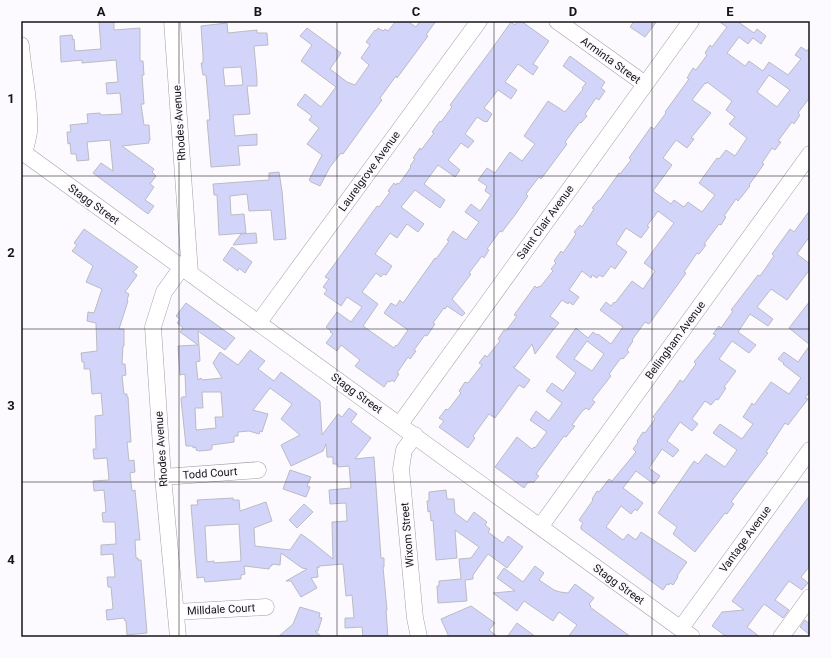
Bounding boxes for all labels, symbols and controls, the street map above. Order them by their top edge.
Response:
text: A [97,4,106,19]
text: B [254,4,262,19]
text: C [412,4,421,19]
text: D [569,4,577,19]
text: E [726,4,734,19]
street label: Arminta Street [578,34,643,87]
street label: Rhodes Avenue [170,85,189,161]
text: 1 [7,91,15,106]
street label: Laurelgrove Avenue [336,129,403,214]
street label: Stagg Street [66,181,122,228]
street label: Saint Clair Avenue [514,183,577,262]
text: 2 [7,245,15,260]
street label: Bellingham Avenue [643,299,708,382]
street label: Stagg Street [329,370,385,417]
text: 3 [7,398,15,413]
street label: Rhodes Avenue [152,411,171,487]
street label: Todd Court [182,465,238,482]
street label: Wixom Street [398,501,417,568]
street label: Vantage Avenue [717,503,774,575]
text: 4 [7,552,15,567]
street label: Stagg Street [591,561,647,608]
street label: Milldale Court [187,601,256,618]

